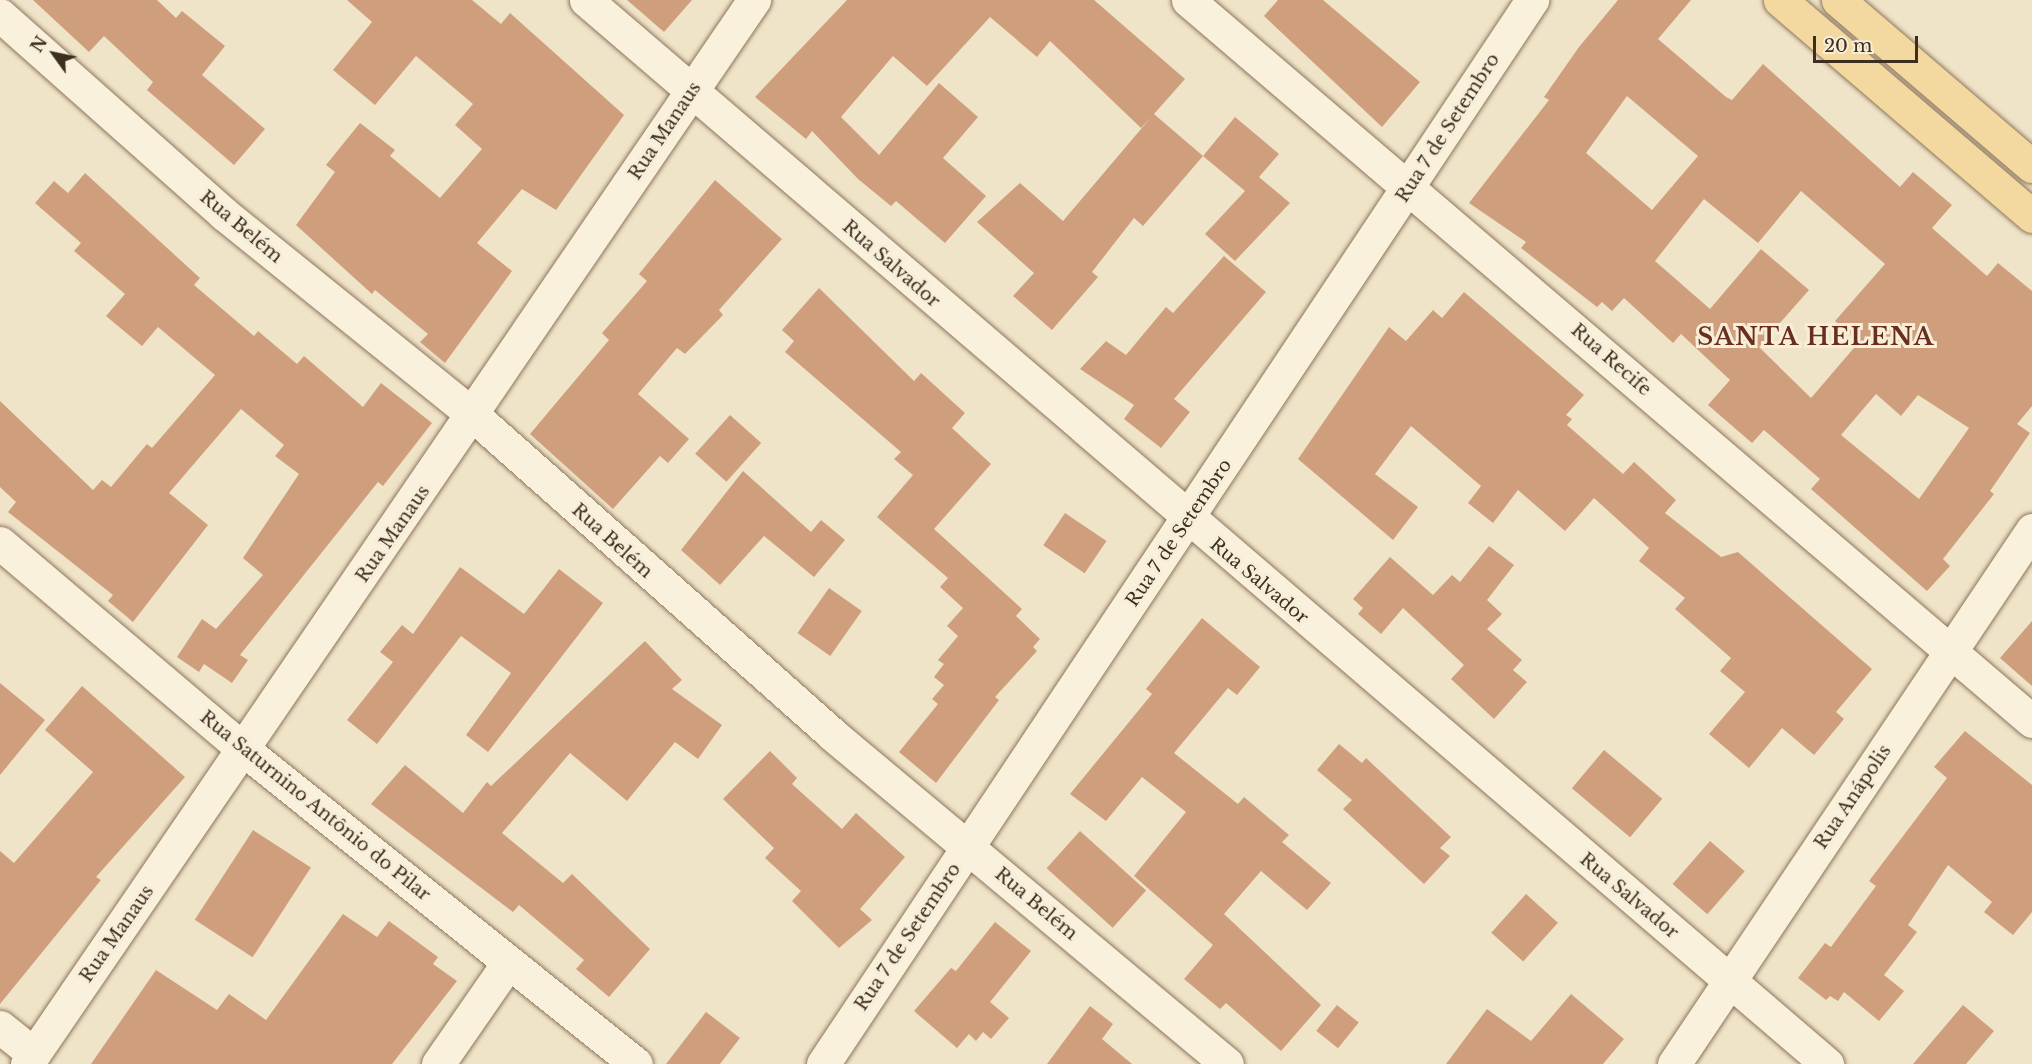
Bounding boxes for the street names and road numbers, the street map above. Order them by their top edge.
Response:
street label: Rua 7 de Setembro [1392,49,1504,207]
street label: Rua Manaus [624,78,706,184]
street label: Rua Belém [195,186,287,268]
street label: Rua Salvador [838,216,944,312]
street label: Rua Recife [1567,319,1655,401]
street label: Rua 7 de Setembro [1122,455,1236,611]
street label: Rua Manaus [352,481,434,587]
street label: Rua Belém [567,499,657,583]
street label: Rua Salvador [1205,534,1313,628]
street label: Rua Saturnino Antônio do Pilar [195,706,435,906]
street label: Rua Anápolis [1810,740,1896,854]
street label: Rua Salvador [1575,849,1683,943]
street label: Rua 7 de Setembro [851,859,965,1015]
street label: Rua Belém [990,863,1082,945]
street label: Rua Manaus [76,881,158,987]

